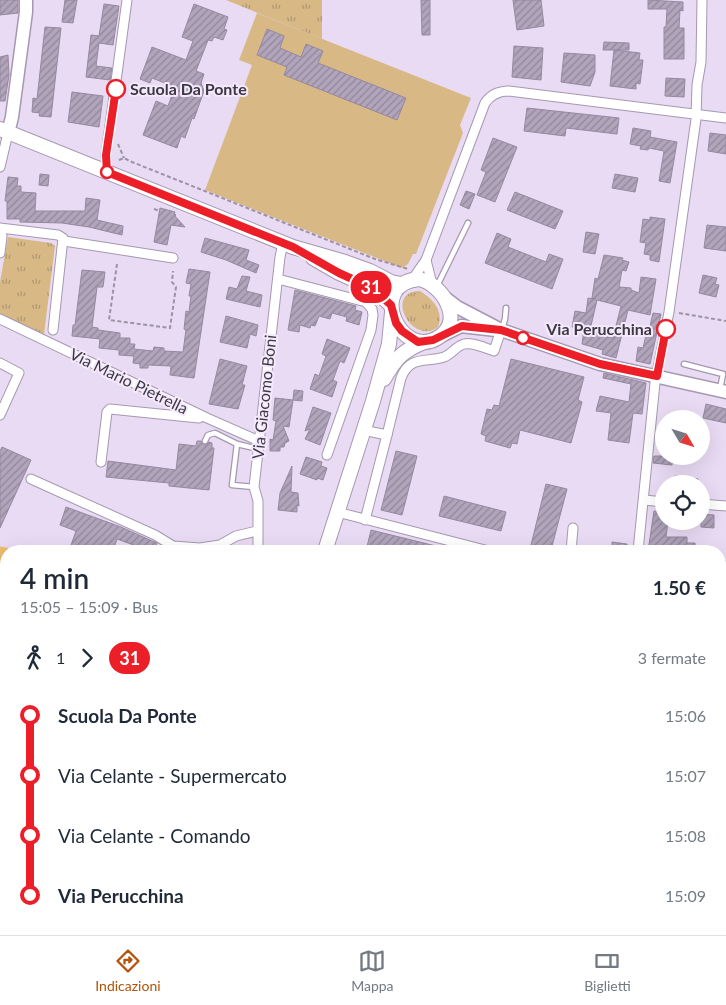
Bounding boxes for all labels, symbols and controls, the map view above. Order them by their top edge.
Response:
marker: Scuola Da Ponte [106,79,126,99]
place label: Scuola Da Ponte [130,79,247,98]
unlabelled marker [100,165,114,179]
line badge: 31 [348,271,394,303]
text: 31 [361,276,381,298]
place label: Via Perucchina [545,319,652,338]
marker: Via Perucchina [656,319,676,339]
unlabelled marker [516,331,530,345]
street label: Via Giacomo Boni [248,334,279,460]
street label: Via Mario Pietrella [67,344,191,417]
north arrow [655,410,710,465]
map controls [655,410,710,530]
button: locate [655,475,710,530]
text: 4 min [20,561,89,595]
text: 1.50 € [653,576,706,599]
text: 15:05 – 15:09 · Bus [20,597,158,616]
icon: walk [20,644,48,672]
icon: forward [73,644,101,672]
text: 31 [119,647,140,669]
text: 1 [56,648,65,667]
text: 3 fermate [638,648,706,667]
text: Scuola Da Ponte [58,704,197,727]
text: 15:06 [665,706,706,725]
text: Via Celante - Supermercato [58,764,287,787]
text: 15:07 [665,766,706,785]
text: Via Celante - Comando [58,824,251,847]
text: 15:08 [665,826,706,845]
text: Via Perucchina [58,884,184,907]
text: 15:09 [665,886,706,905]
tab: Indicazioni [95,947,161,994]
tab: Mappa [351,947,394,994]
tab: Biglietti [584,947,631,994]

